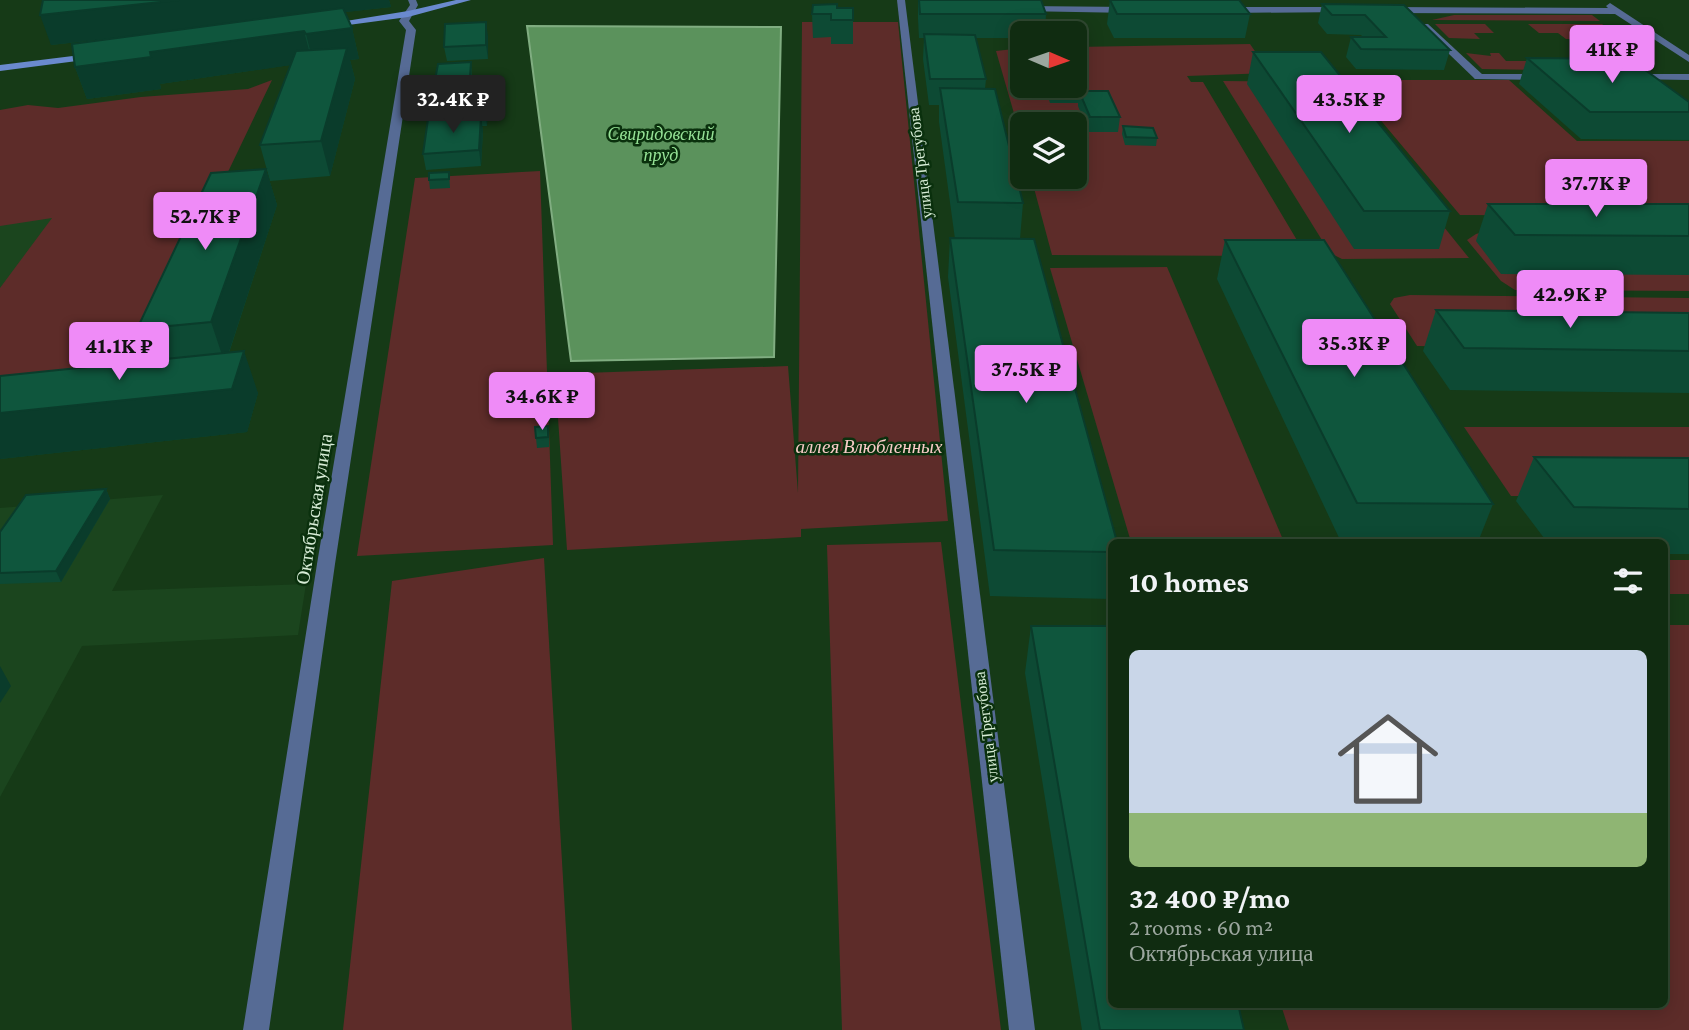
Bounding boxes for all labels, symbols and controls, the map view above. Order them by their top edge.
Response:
north arrow [1010,21,1087,98]
map controls [1010,21,1087,189]
pin: 41K ₽ [1563,25,1661,85]
text: 41K ₽ [1586,35,1638,61]
pin: 32.4K ₽ [388,76,518,135]
pin: 43.5K ₽ [1284,76,1414,135]
text: 32.4K ₽ [416,85,490,111]
text: 43.5K ₽ [1313,85,1385,111]
street label: улица Трегубова [905,106,936,219]
button: layers [1010,112,1087,189]
water label: Свиридовский пруд [608,124,714,165]
pin: 37.7K ₽ [1531,160,1661,219]
text: 37.7K ₽ [1561,169,1631,195]
pin: 52.7K ₽ [140,192,270,252]
text: 52.7K ₽ [169,202,241,228]
pin: 42.9K ₽ [1505,270,1635,330]
text: 42.9K ₽ [1533,280,1607,306]
pin: 35.3K ₽ [1289,320,1419,379]
pin: 41.1K ₽ [54,322,184,382]
text: 35.3K ₽ [1318,329,1390,355]
text: 41.1K ₽ [85,332,153,358]
pin: 37.5K ₽ [961,346,1091,405]
text: 37.5K ₽ [991,355,1061,381]
pin: 34.6K ₽ [477,372,607,432]
text: 34.6K ₽ [505,382,579,408]
street label: Октябрьская улица [292,432,336,586]
park label: аллея Влюбленных [796,436,943,457]
icon: filters [1609,562,1647,600]
text: 10 homes [1129,565,1249,598]
street label: улица Трегубова [971,670,1002,783]
icon: home [1325,696,1451,822]
text: 32 400 ₽/mo [1129,881,1290,914]
text: 2 rooms · 60 m² [1129,914,1273,940]
text: Октябрьская улица [1129,940,1313,966]

